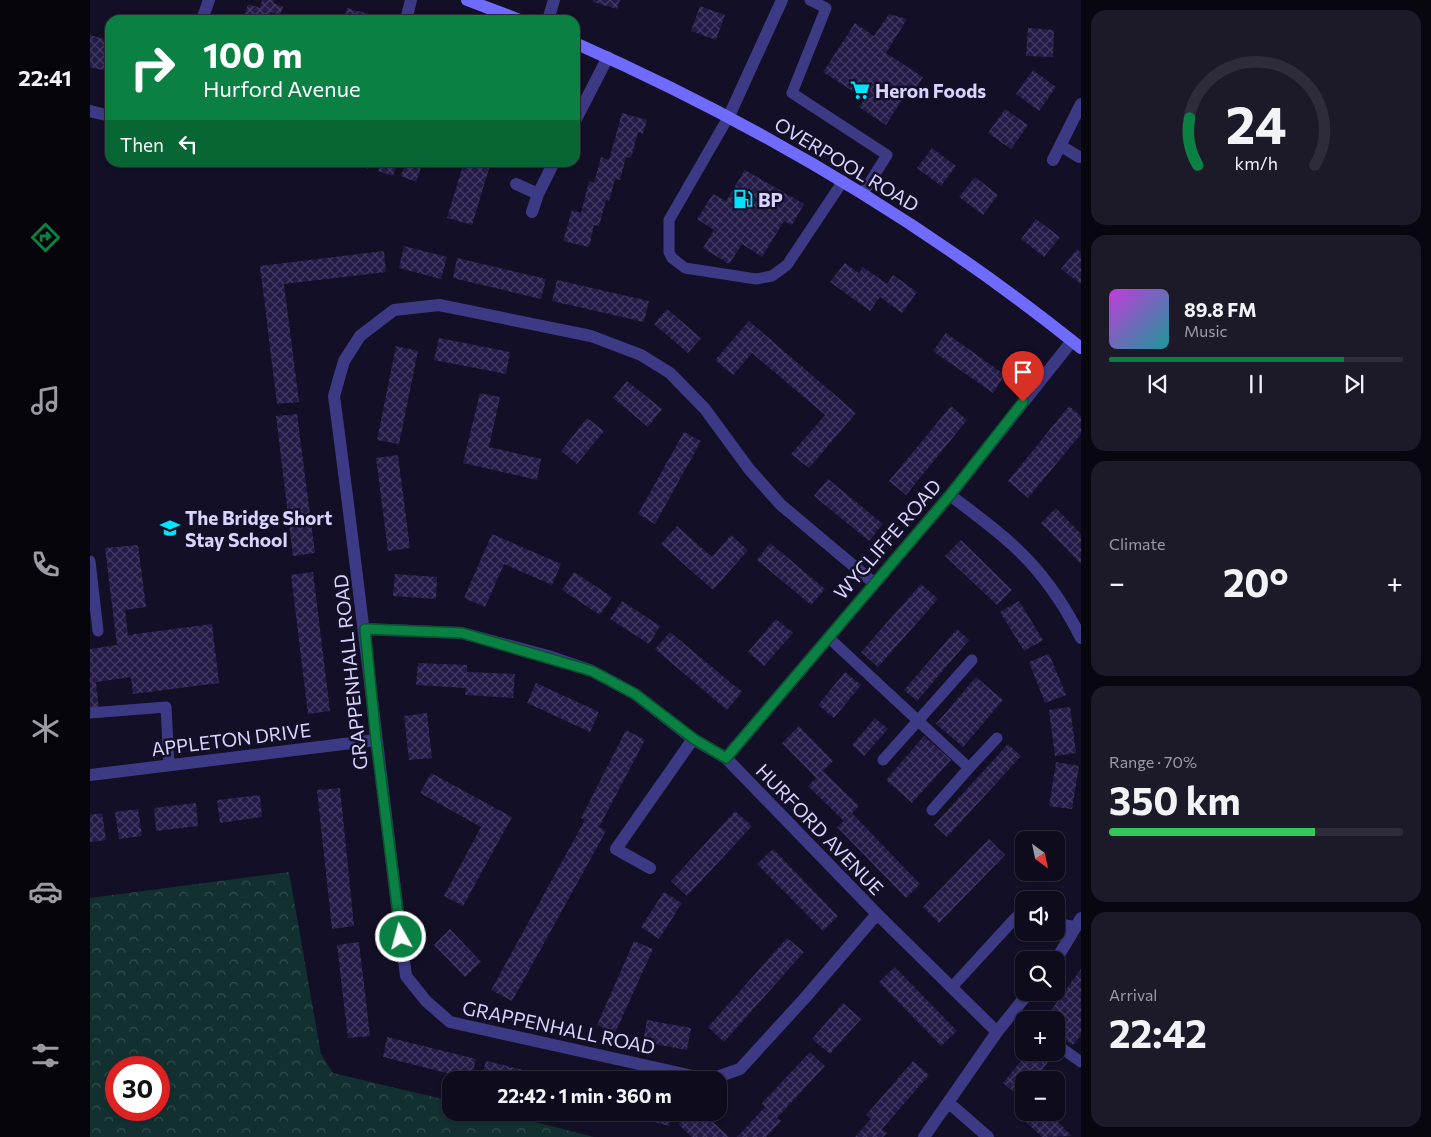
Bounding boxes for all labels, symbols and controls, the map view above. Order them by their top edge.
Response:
text: 100 m [203,32,303,75]
icon: right [120,35,185,100]
text: 22:41 [18,64,72,91]
text: Hurford Avenue [203,75,361,102]
supermarket icon: Heron Foods [849,79,871,101]
place label: Heron Foods [875,79,986,102]
text: 24 [1226,91,1286,155]
street label: OVERPOOL ROAD [771,112,923,216]
icon: left [174,130,202,158]
text: Then [120,133,164,156]
text: km/h [1234,152,1278,174]
fuel station icon: BP [732,188,754,210]
place label: BP [758,188,783,211]
icon: directions [28,220,63,255]
text: 89.8 FM [1184,298,1257,321]
text: Music [1184,321,1228,340]
pin [1002,351,1044,402]
icon: arrive [1009,358,1037,386]
icon: previous [1144,370,1172,398]
icon: pause [1242,370,1270,398]
icon: next [1340,370,1368,398]
icon: music [28,383,63,418]
street label: WYCLIFFE ROAD [829,474,945,604]
place label: The Bridge Short Stay School [185,506,332,551]
school or university icon: The Bridge Short Stay School [159,517,181,539]
text: Climate [1109,534,1165,553]
icon: phone [28,547,63,582]
text: 20° [1223,558,1289,605]
text: − [1109,565,1125,599]
text: + [1387,565,1403,599]
street label: GRAPPENHALL ROAD [328,573,372,771]
icon: climate [28,711,63,746]
street label: APPLETON DRIVE [150,718,312,760]
text: Range · 70% [1109,752,1197,771]
street label: HURFORD AVENUE [752,759,888,899]
text: 350 km [1109,776,1241,823]
north arrow [1015,831,1065,881]
map controls [1015,831,1065,1121]
icon: car [28,874,63,909]
button: sound [1015,891,1065,941]
position arrow [374,910,426,962]
button: search [1015,951,1065,1001]
text: Arrival [1109,985,1157,1004]
street label: GRAPPENHALL ROAD [461,995,657,1059]
text: 22:42 [1109,1009,1207,1056]
button: + [1015,1011,1065,1061]
icon: filters [28,1038,63,1073]
speed limit sign: 30 [105,1056,170,1121]
button: − [1015,1071,1065,1121]
text: 22:42 · 1 min · 360 m [497,1084,672,1107]

